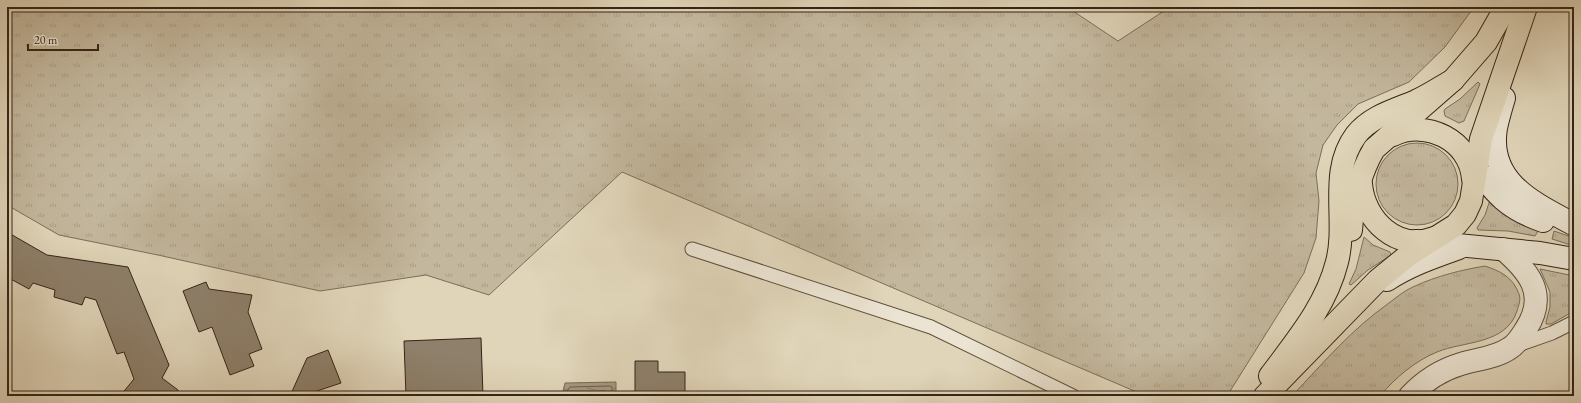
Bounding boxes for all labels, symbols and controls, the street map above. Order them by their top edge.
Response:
scale bar [28,26,98,52]
text: 20 m [34,32,58,48]

